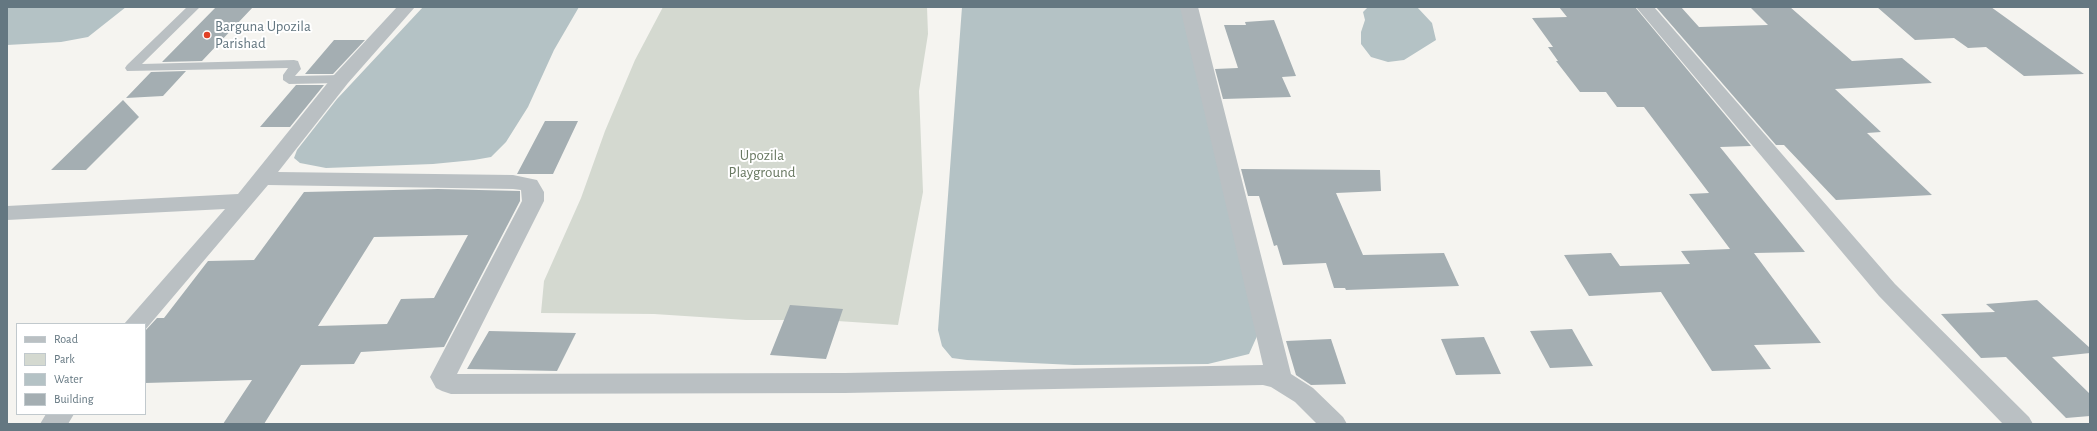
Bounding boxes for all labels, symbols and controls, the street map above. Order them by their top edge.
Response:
place label: Barguna Upozila Parishad [215,17,311,52]
marker: Barguna Upozila Parishad [202,30,212,40]
park label: Upozila Playground [729,146,795,181]
legend [16,323,146,415]
text: Road [54,333,78,345]
text: Park [54,353,75,365]
text: Water [54,373,83,385]
text: Building [54,393,94,405]

